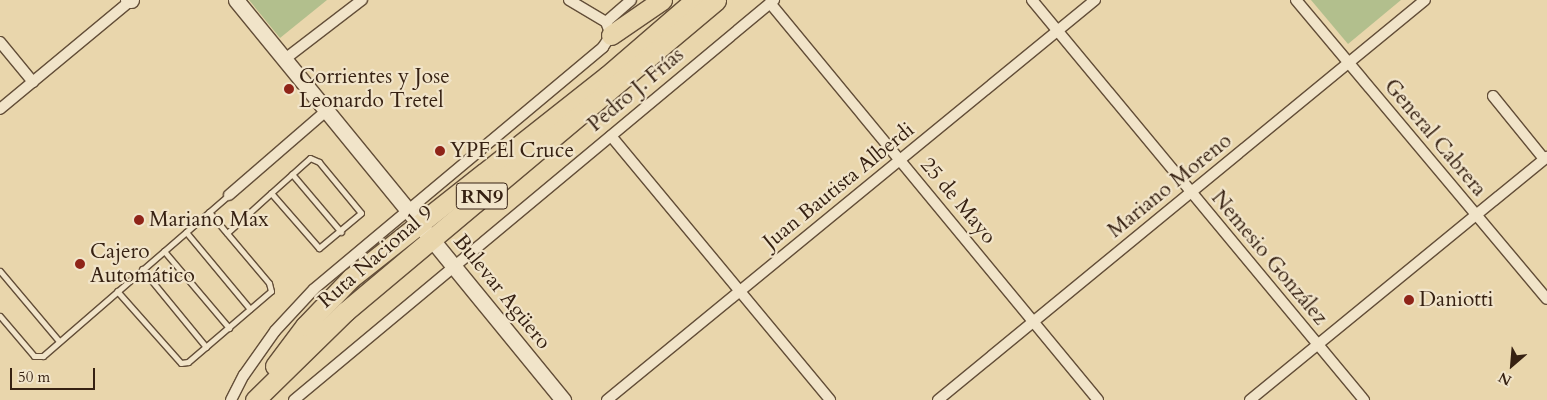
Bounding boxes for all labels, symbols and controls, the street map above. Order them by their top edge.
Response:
street label: Pedro J. Frías [583,43,689,137]
place label: Corrientes y Jose Leonardo Tretel [299,64,450,114]
street label: General Cabrera [1379,74,1491,202]
marker: Corrientes y Jose Leonardo Tretel [283,83,295,95]
street label: Juan Bautista Alberdi [758,117,920,255]
street label: Mariano Moreno [1103,128,1237,244]
place label: YPF El Cruce [450,138,574,164]
marker: YPF El Cruce [434,145,446,157]
street label: 25 de Mayo [915,153,1001,249]
road number: RN9 [456,178,508,214]
street label: Nemesio González [1206,186,1332,330]
street label: Ruta Nacional 9 [313,200,439,314]
place label: Mariano Max [149,207,269,233]
marker: Mariano Max [133,214,145,226]
street label: Bulevar Agüero [448,230,556,354]
place label: Cajero Automático [90,239,195,289]
marker: Cajero Automático [74,258,86,270]
place label: Daniotti [1419,287,1494,313]
marker: Daniotti [1403,294,1415,306]
north arrow [1487,340,1537,390]
scale bar [12,358,98,390]
text: 50 m [18,367,50,387]
text: N [1495,368,1515,390]

